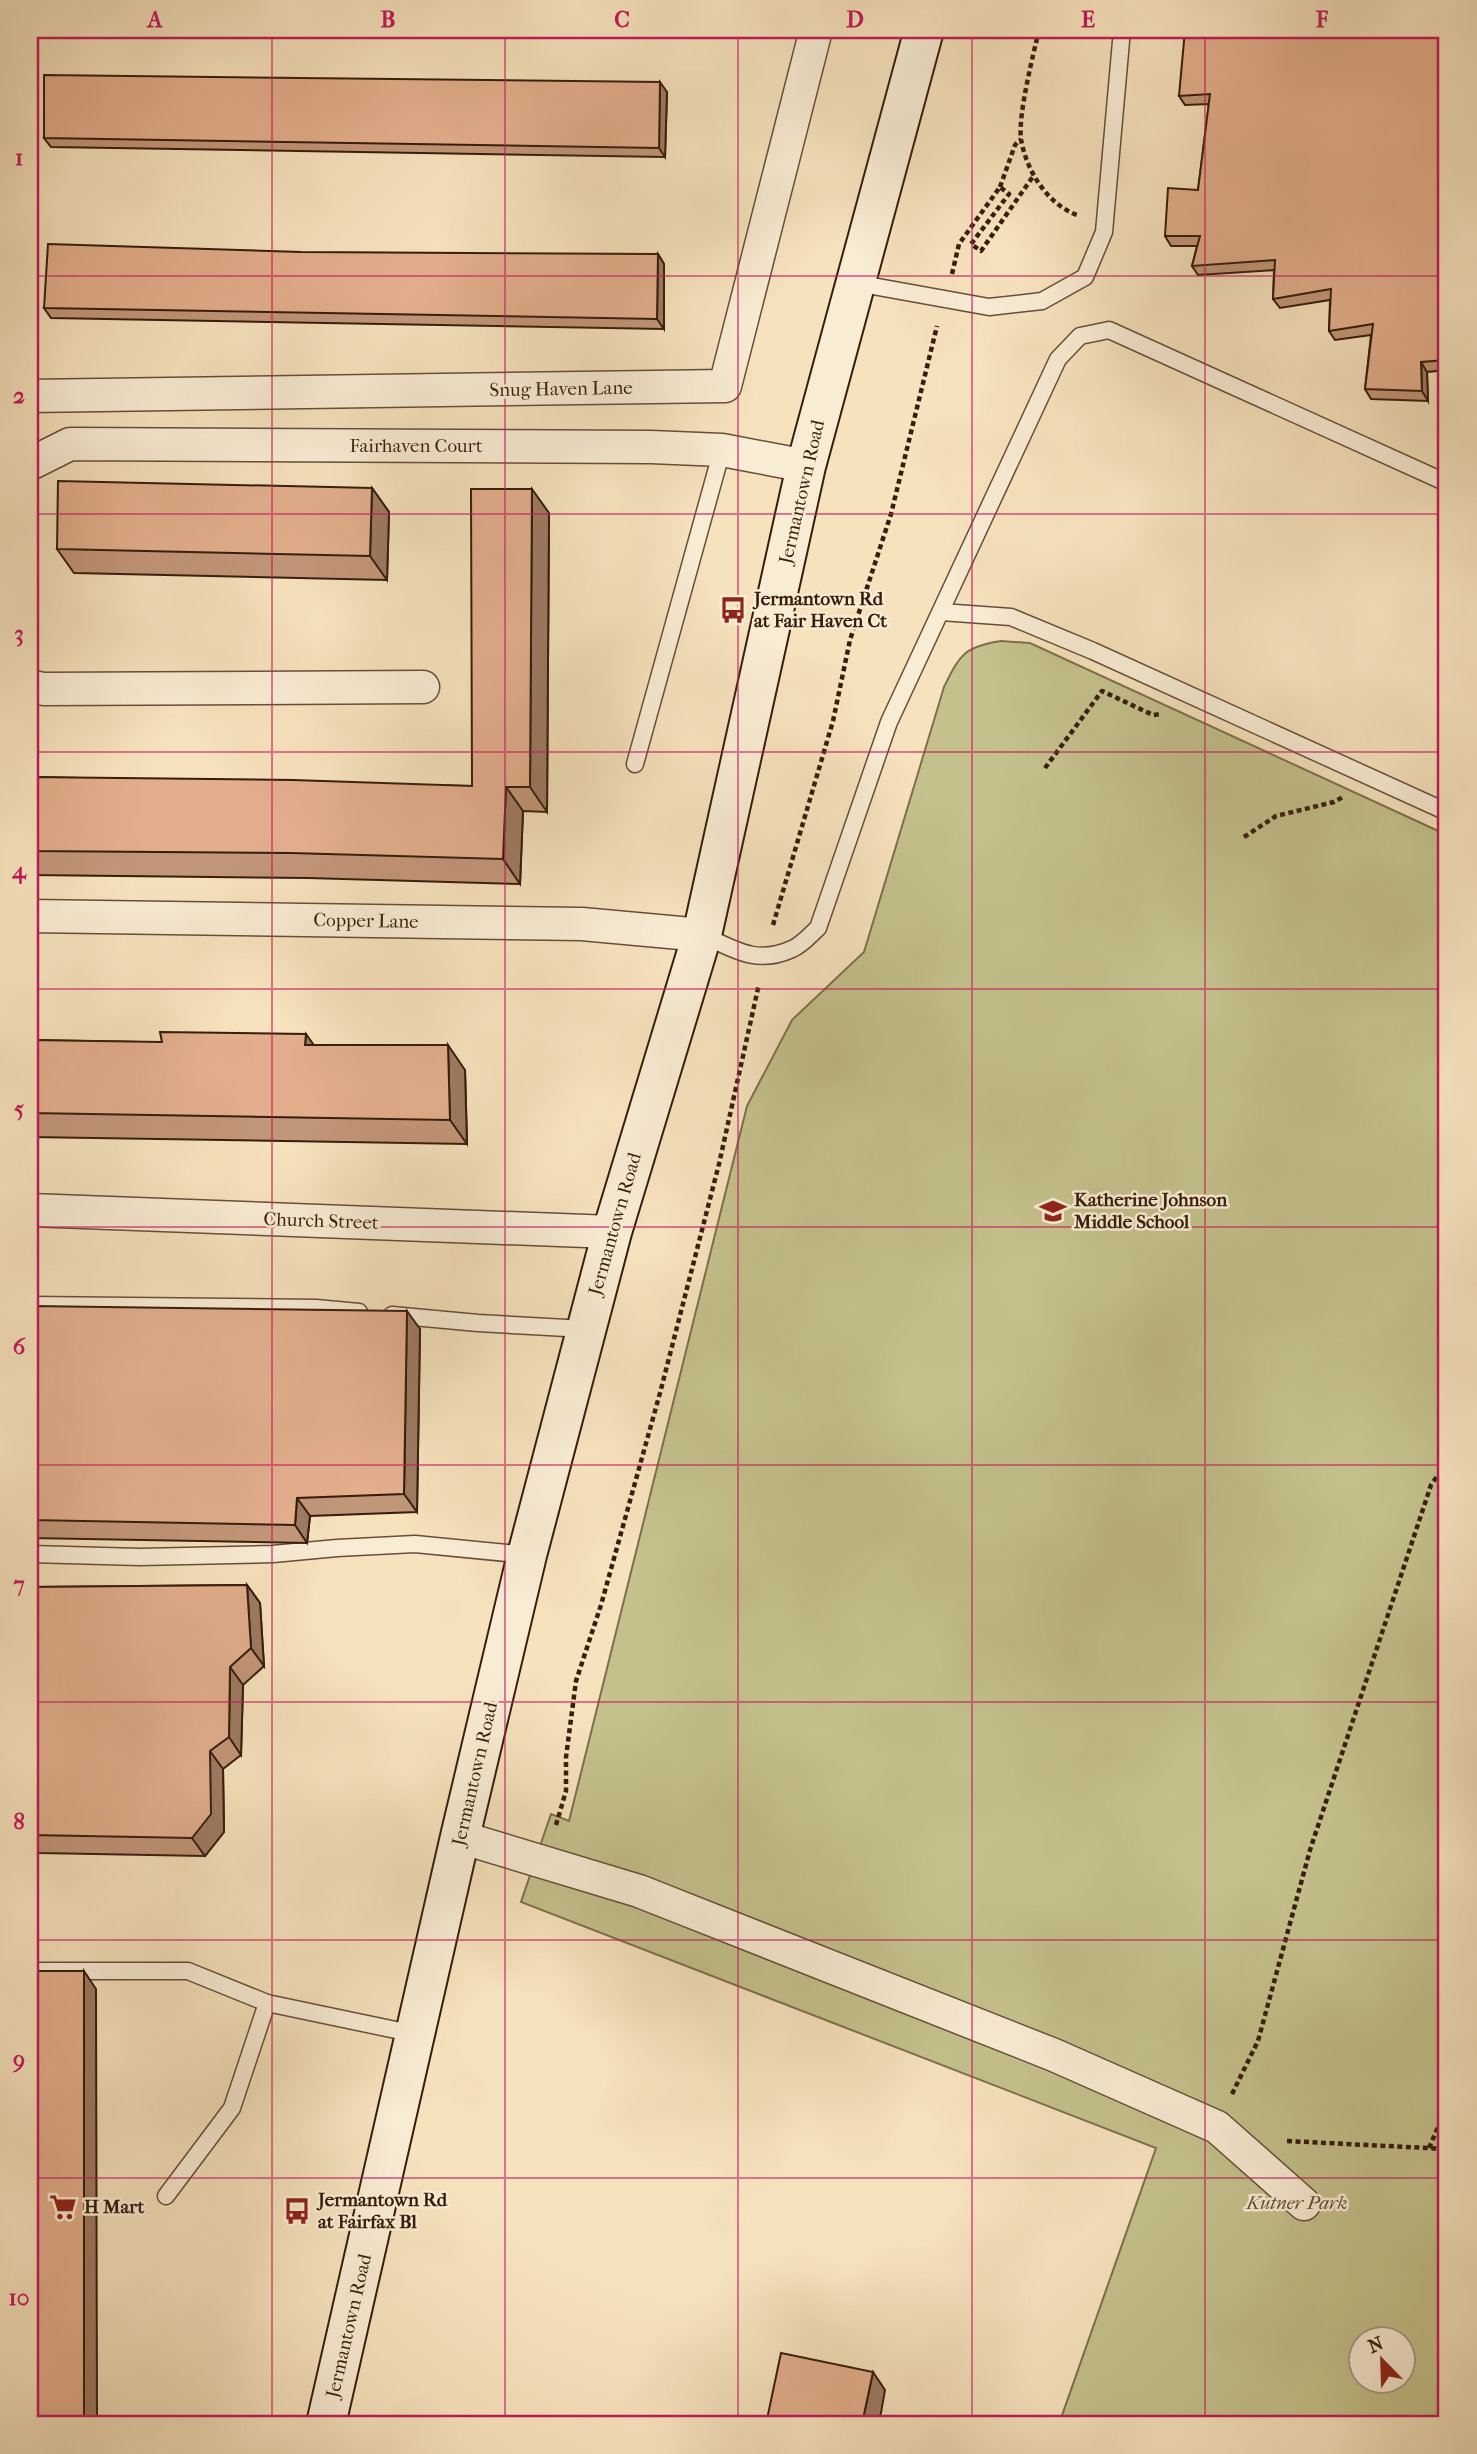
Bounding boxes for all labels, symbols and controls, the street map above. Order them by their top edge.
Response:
text: A [146,6,164,33]
text: B [381,6,396,33]
text: C [614,6,630,33]
text: D [846,6,864,33]
text: E [1081,6,1095,33]
text: F [1315,6,1329,33]
text: 1 [15,144,23,171]
street label: Snug Haven Lane [489,377,633,401]
text: 2 [13,382,25,409]
street label: Jermantown Road [774,417,829,568]
street label: Fairhaven Court [349,435,483,457]
place label: Jermantown Rd at Fair Haven Ct [752,588,887,632]
bus stop icon: Jermantown Rd at Fair Haven Ct [718,595,748,625]
text: 3 [14,620,24,647]
text: 4 [11,857,27,884]
street label: Copper Lane [313,909,419,933]
text: 5 [14,1095,24,1122]
street label: Jermantown Road [584,1150,646,1300]
place label: Katherine Johnson Middle School [1073,1189,1228,1233]
school or university icon: Katherine Johnson Middle School [1038,1196,1068,1226]
street label: Church Street [263,1208,379,1234]
text: 6 [13,1333,26,1360]
text: 7 [12,1571,25,1598]
street label: Jermantown Road [447,1699,502,1850]
text: 8 [13,1808,25,1835]
text: 9 [12,2046,25,2073]
place label: Jermantown Rd at Fairfax Bl [316,2189,448,2233]
supermarket icon: H Mart [48,2192,78,2222]
park label: Kutner Park [1244,2192,1348,2214]
place label: H Mart [84,2196,144,2218]
bus stop icon: Jermantown Rd at Fairfax Bl [282,2196,312,2226]
street label: Jermantown Road [321,2251,376,2402]
text: 10 [9,2284,29,2311]
north arrow [1348,2324,1418,2394]
text: N [1365,2332,1387,2358]

